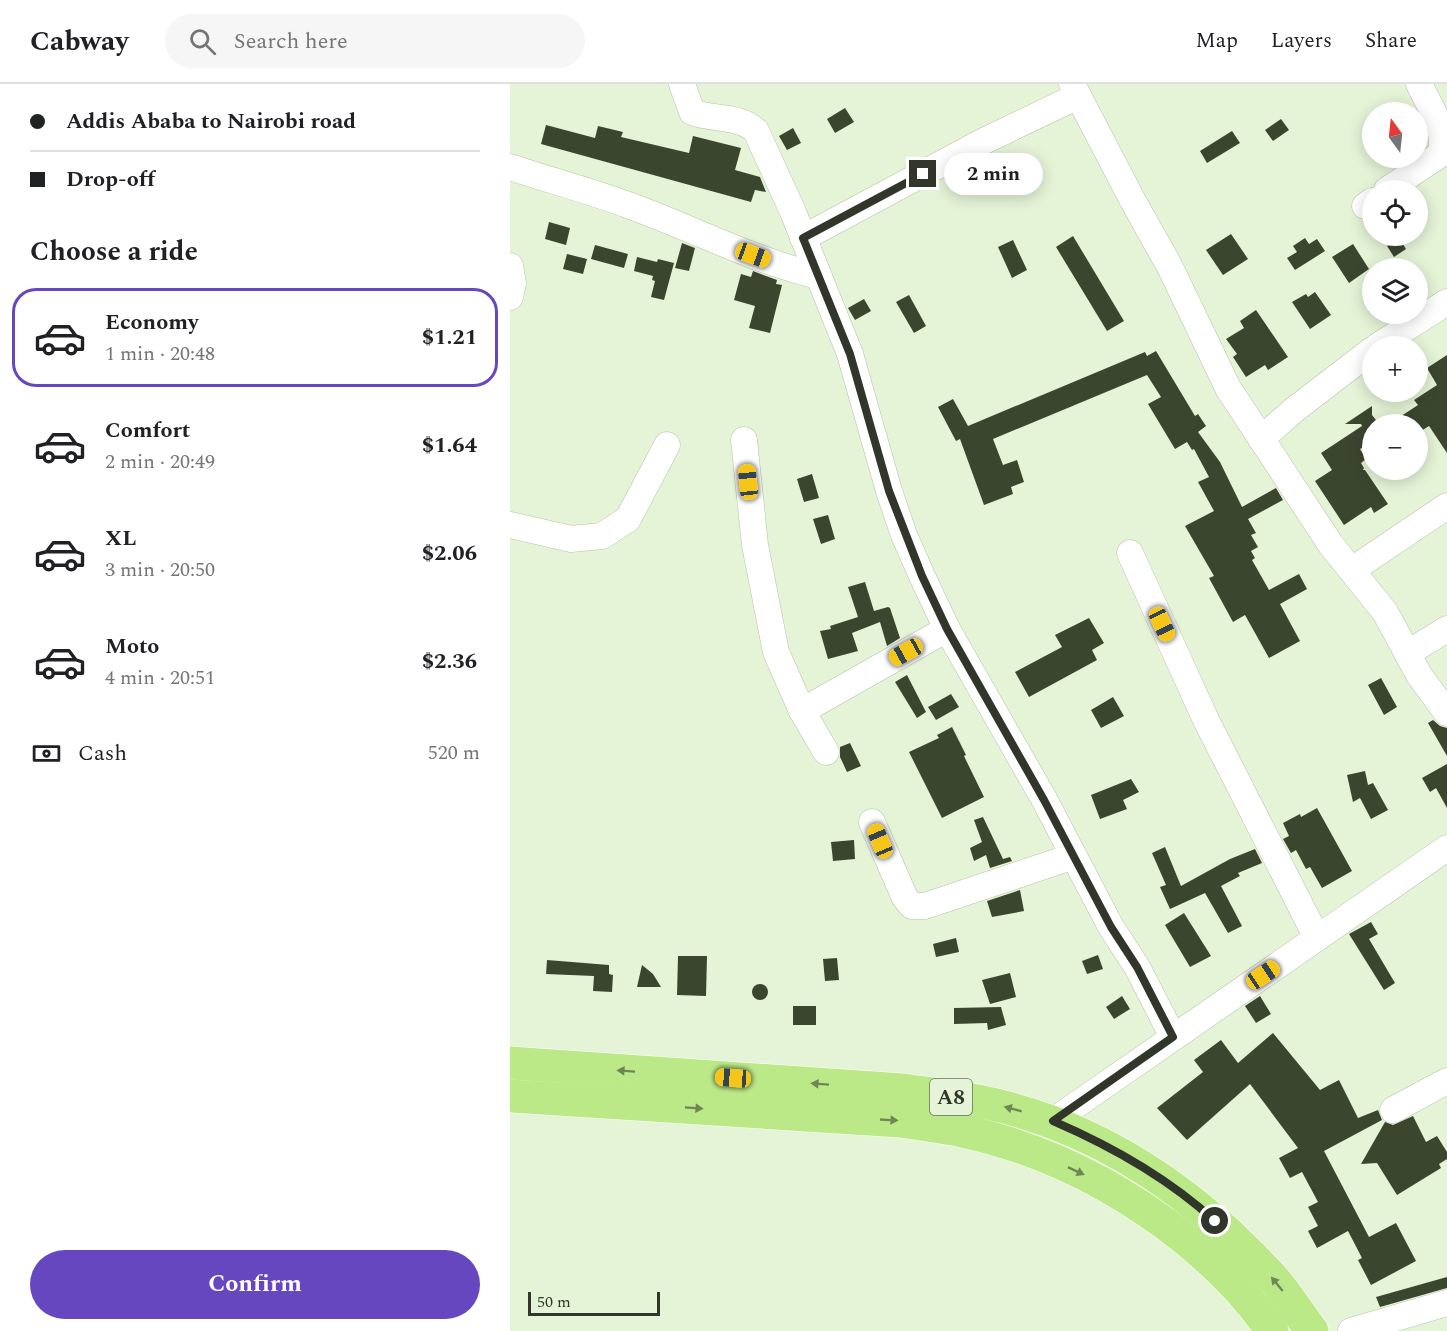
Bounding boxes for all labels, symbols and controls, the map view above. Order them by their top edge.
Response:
search box [165,14,585,68]
text: Cabway [30,20,129,63]
icon: search [186,25,219,58]
text: Search here [234,25,348,58]
text: Map [1196,25,1238,57]
text: Layers [1271,25,1332,57]
text: Share [1365,25,1417,57]
north arrow [1362,102,1428,168]
map controls [1362,102,1428,480]
text: Addis Ababa to Nairobi road [66,105,356,138]
callout: 2 min [944,153,1043,195]
text: 2 min [967,159,1020,189]
route end [909,160,936,187]
text: Drop-off [66,163,155,196]
button: locate [1362,180,1428,246]
text: Choose a ride [30,231,198,273]
car [733,240,773,270]
button: layers [1362,258,1428,324]
text: Economy [105,306,198,339]
icon: car [33,311,87,365]
text: $1.21 [422,321,477,354]
button: + [1362,336,1428,402]
text: 1 min · 20:48 [105,339,215,369]
text: Comfort [105,414,190,447]
button: − [1362,414,1428,480]
icon: car [33,419,87,473]
text: $1.64 [422,429,477,462]
text: 2 min · 20:49 [105,447,215,477]
car [737,463,759,501]
text: XL [105,522,136,555]
icon: car [33,527,87,581]
text: $2.06 [422,537,477,570]
text: 3 min · 20:50 [105,555,215,585]
car [1146,604,1178,644]
text: Moto [105,630,159,663]
icon: car [33,635,87,689]
car [886,635,926,669]
text: $2.36 [422,645,477,678]
text: 4 min · 20:51 [105,663,215,693]
icon: cash [30,737,63,770]
text: Cash [78,737,127,770]
text: 520 m [428,738,480,768]
car [865,821,895,861]
car [1243,957,1283,993]
one-way arrow [616,1066,635,1076]
car [714,1068,752,1088]
one-way arrow [811,1079,830,1089]
road number: A8 [930,1079,972,1115]
one-way arrow [685,1103,704,1113]
one-way arrow [1004,1104,1022,1114]
one-way arrow [879,1116,898,1125]
one-way arrow [1067,1166,1084,1175]
route start [1201,1207,1228,1234]
button: Confirm [30,1250,480,1319]
one-way arrow [1271,1277,1284,1292]
scale bar [528,1289,660,1316]
text: 50 m [537,1290,571,1314]

